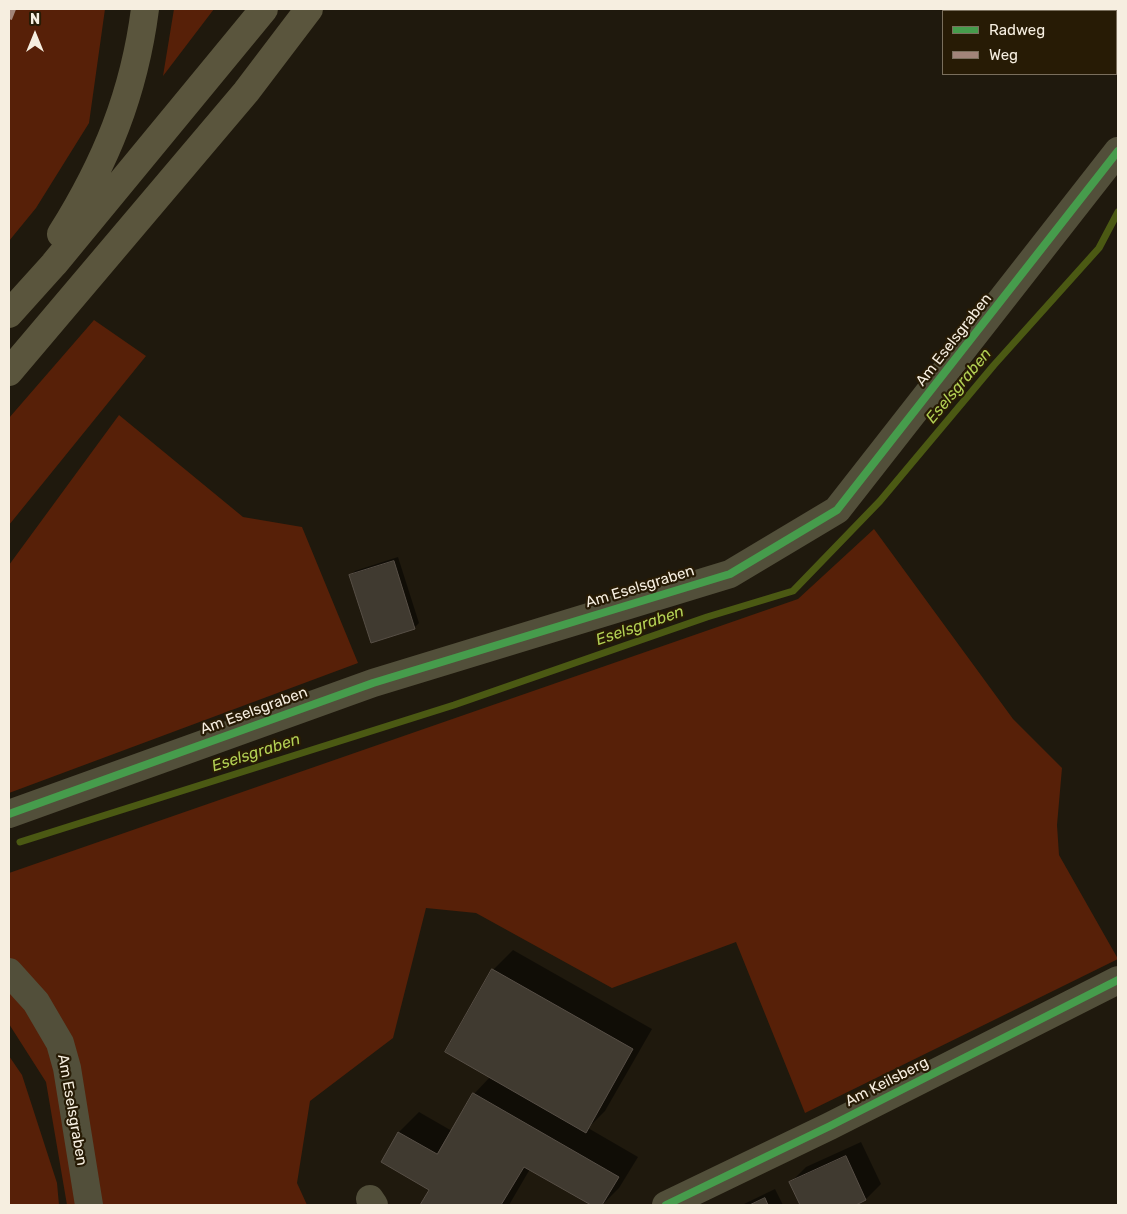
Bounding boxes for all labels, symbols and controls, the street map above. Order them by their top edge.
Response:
north arrow [10,10,60,60]
legend [942,10,1117,75]
text: N [30,11,40,28]
text: Radweg [989,21,1045,39]
text: Weg [989,46,1018,64]
street label: Am Eselsgraben [912,290,996,390]
water label: Eselsgraben [922,345,996,427]
street label: Am Eselsgraben [583,562,697,612]
water label: Eselsgraben [593,602,687,650]
street label: Am Eselsgraben [198,683,310,739]
water label: Eselsgraben [209,730,303,776]
street label: Am Eselsgraben [53,1053,91,1167]
street label: Am Keilsberg [842,1053,932,1111]

